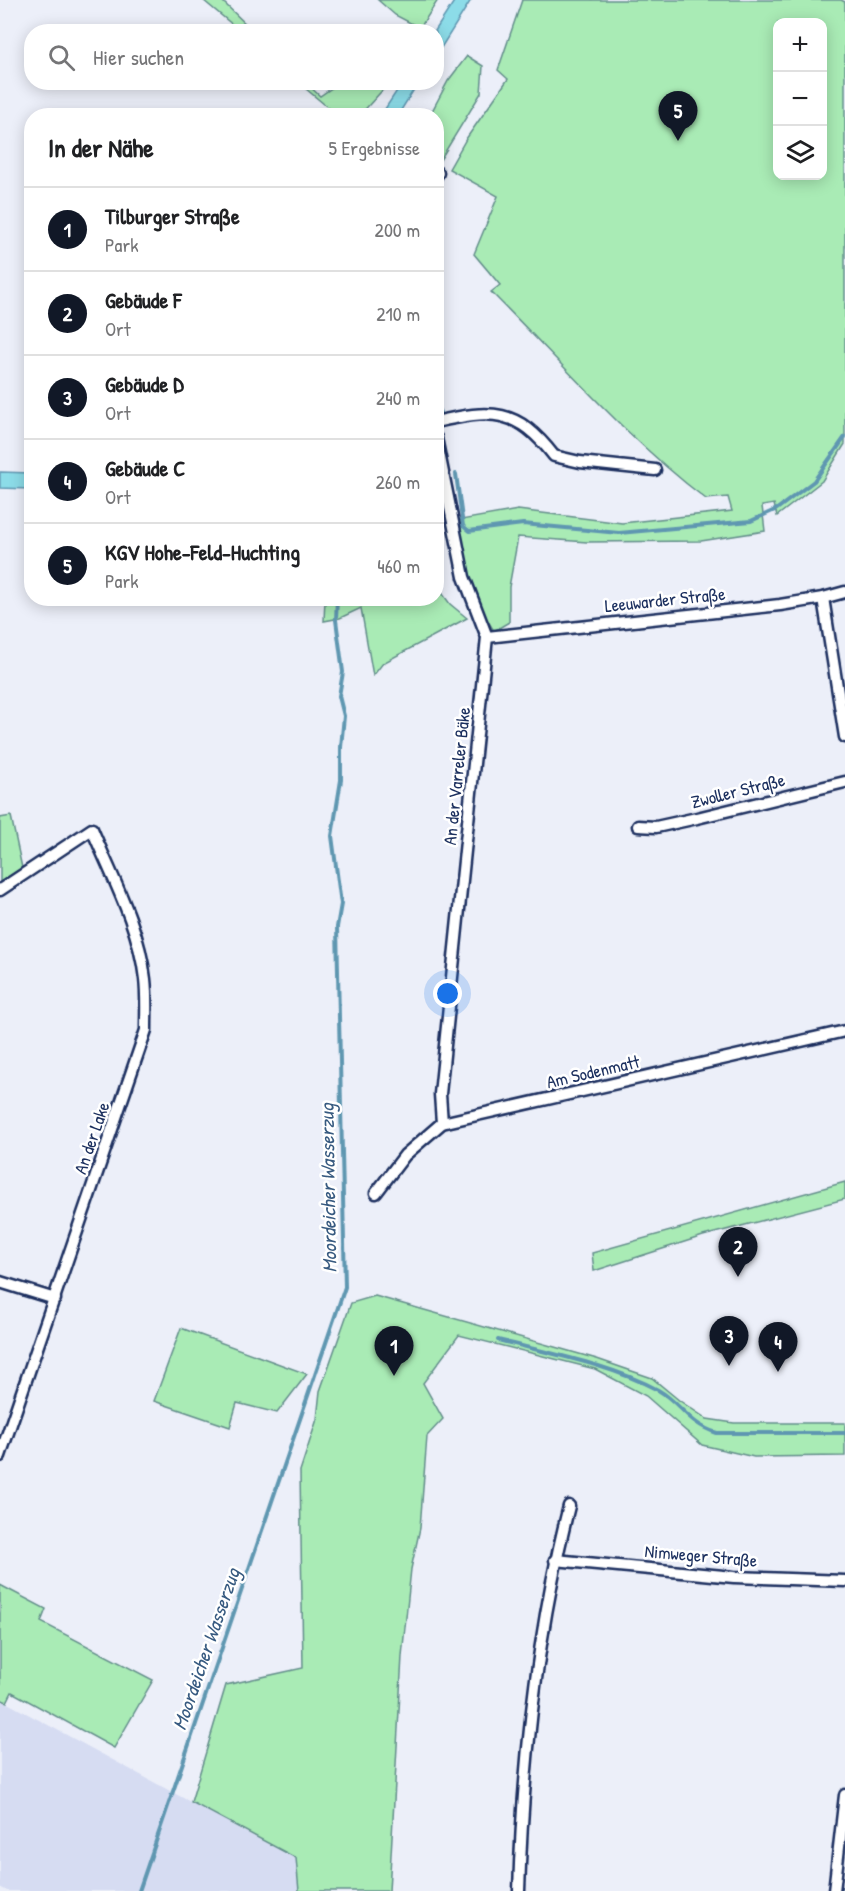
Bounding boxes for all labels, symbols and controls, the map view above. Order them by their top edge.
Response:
map controls [773,18,827,180]
button: + [773,18,827,72]
search box [24,24,444,90]
icon: search [45,41,78,74]
text: Hier suchen [93,42,184,72]
button: − [773,72,827,126]
pin: 5 [658,92,698,141]
button: layers [773,126,827,180]
text: In der Nähe [48,130,154,165]
text: 5 Ergebnisse [328,134,420,161]
text: Tilburger Straße [105,201,240,231]
text: 1 [64,216,71,243]
text: 200 m [375,216,420,243]
text: Park [105,231,138,258]
text: Gebäude F [105,285,181,315]
text: 2 [63,300,72,327]
text: 210 m [376,300,420,327]
text: Ort [105,315,131,342]
text: Gebäude D [105,369,184,399]
text: 3 [63,384,72,411]
text: 240 m [376,384,420,411]
text: Ort [105,399,131,426]
text: Gebäude C [105,453,185,483]
text: 4 [64,468,71,495]
text: 260 m [376,468,420,495]
text: Ort [105,483,131,510]
text: KGV Hohe-Feld-Huchting [105,537,300,567]
text: 5 [63,552,72,579]
text: 460 m [377,552,420,579]
text: Park [105,567,138,594]
street label: Leeuwarder Straße [604,581,726,618]
street label: An der Varreler Bäke [437,706,476,846]
street label: Zwoller Straße [688,767,787,814]
your location [433,979,462,1008]
street label: Am Sodenmatt [544,1049,643,1094]
street label: An der Lake [68,1098,116,1177]
water label: Moordeicher Wasserzug [313,1102,343,1273]
pin: 2 [718,1228,758,1277]
pin: 3 [710,1316,748,1366]
pin: 4 [758,1322,798,1372]
pin: 1 [374,1326,414,1376]
street label: Nimweger Straße [644,1538,758,1573]
water label: Moordeicher Wasserzug [165,1563,247,1733]

